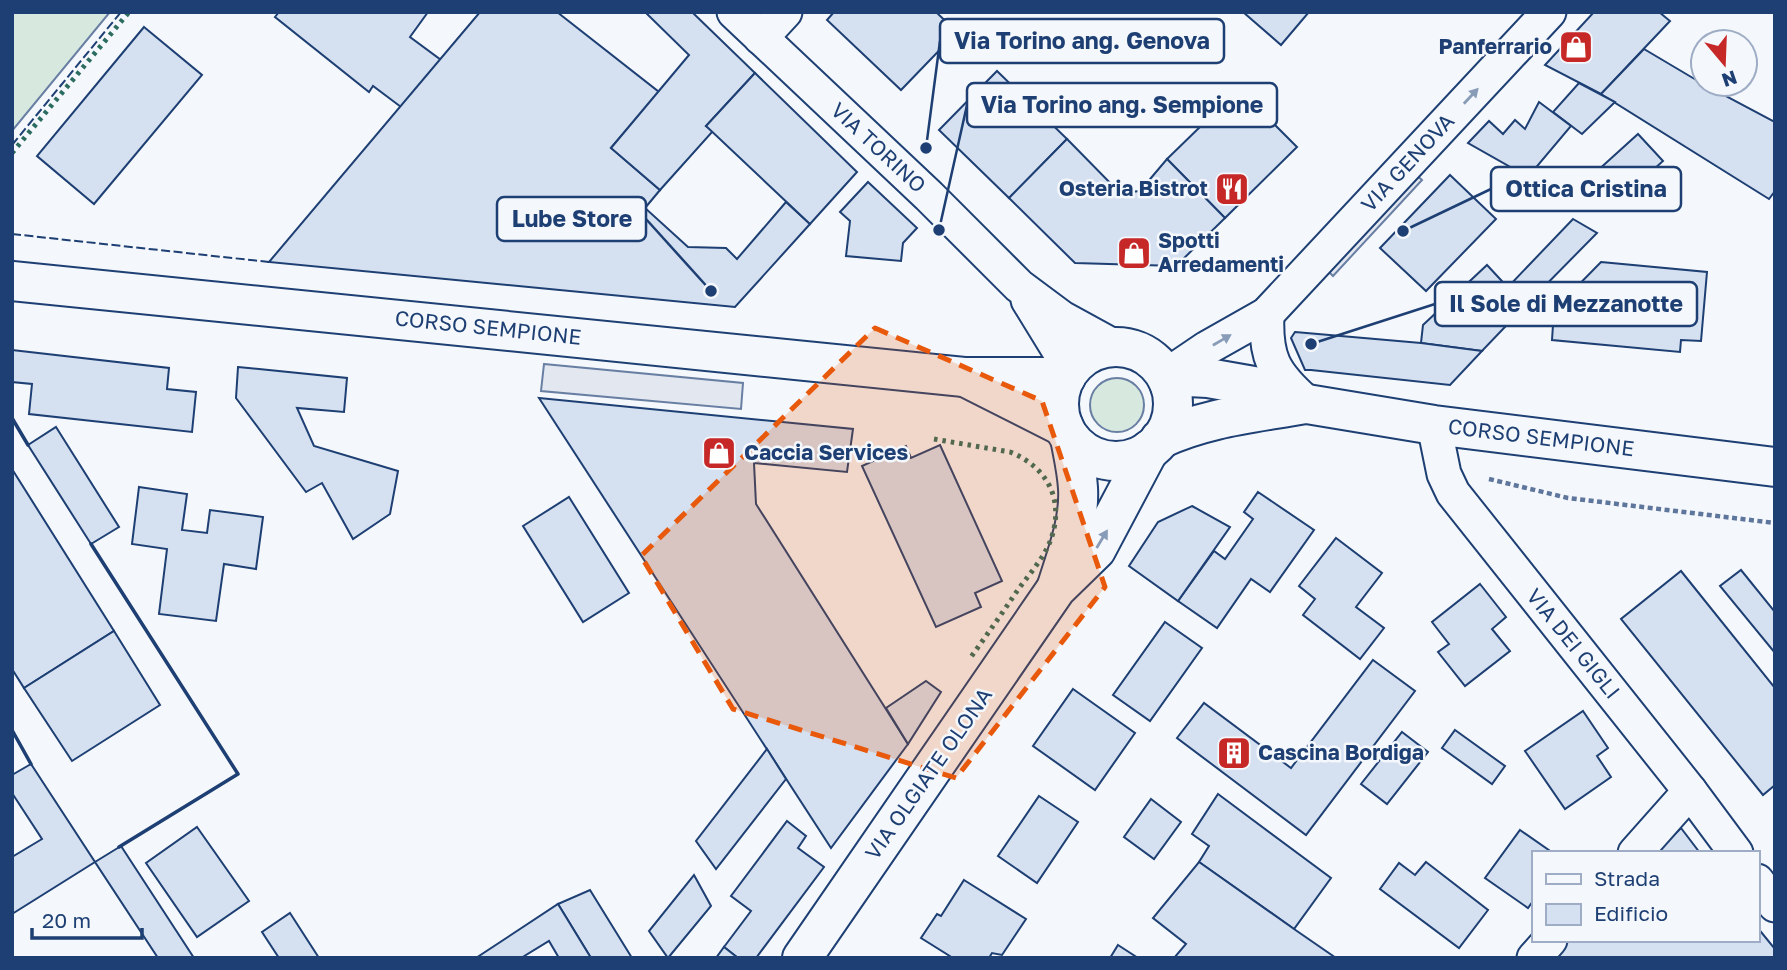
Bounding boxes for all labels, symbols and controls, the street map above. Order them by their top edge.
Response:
callout: Via Torino ang. Genova [940,19,1224,63]
text: Via Torino ang. Genova [954,26,1210,54]
shop icon: Panferrario [1557,28,1595,66]
north arrow [1689,28,1759,98]
place label: Panferrario [1439,33,1552,59]
text: N [1719,66,1740,93]
callout: Via Torino ang. Sempione [967,83,1277,127]
one-way arrow [1462,88,1478,105]
text: Via Torino ang. Sempione [981,90,1263,118]
street label: VIA TORINO [826,97,932,198]
street label: VIA GENOVA [1355,108,1459,217]
callout: Ottica Cristina [1491,167,1681,211]
restaurant icon: Osteria Bistrot [1213,170,1251,208]
text: Ottica Cristina [1505,174,1667,202]
place label: Osteria Bistrot [1059,175,1208,201]
callout: Lube Store [497,197,646,241]
text: Lube Store [512,204,632,232]
place label: Spotti Arredamenti [1158,227,1284,277]
shop icon: Spotti Arredamenti [1115,234,1153,272]
callout: Il Sole di Mezzanotte [1435,282,1697,326]
text: Il Sole di Mezzanotte [1449,289,1683,317]
street label: CORSO SEMPIONE [394,304,583,350]
one-way arrow [1212,334,1232,346]
street label: CORSO SEMPIONE [1447,413,1636,461]
shop icon: Caccia Services [700,434,738,472]
place label: Caccia Services [744,439,908,465]
one-way arrow [1096,530,1108,549]
street label: VIA DEI GIGLI [1521,583,1626,704]
street label: VIA OLGIATE OLONA [859,683,997,864]
building icon: Cascina Bordiga [1215,734,1253,772]
place label: Cascina Bordiga [1258,739,1424,765]
legend [1532,851,1759,942]
text: Strada [1594,865,1660,891]
scale bar [32,897,142,941]
text: Edificio [1594,900,1668,926]
text: 20 m [42,907,91,933]

